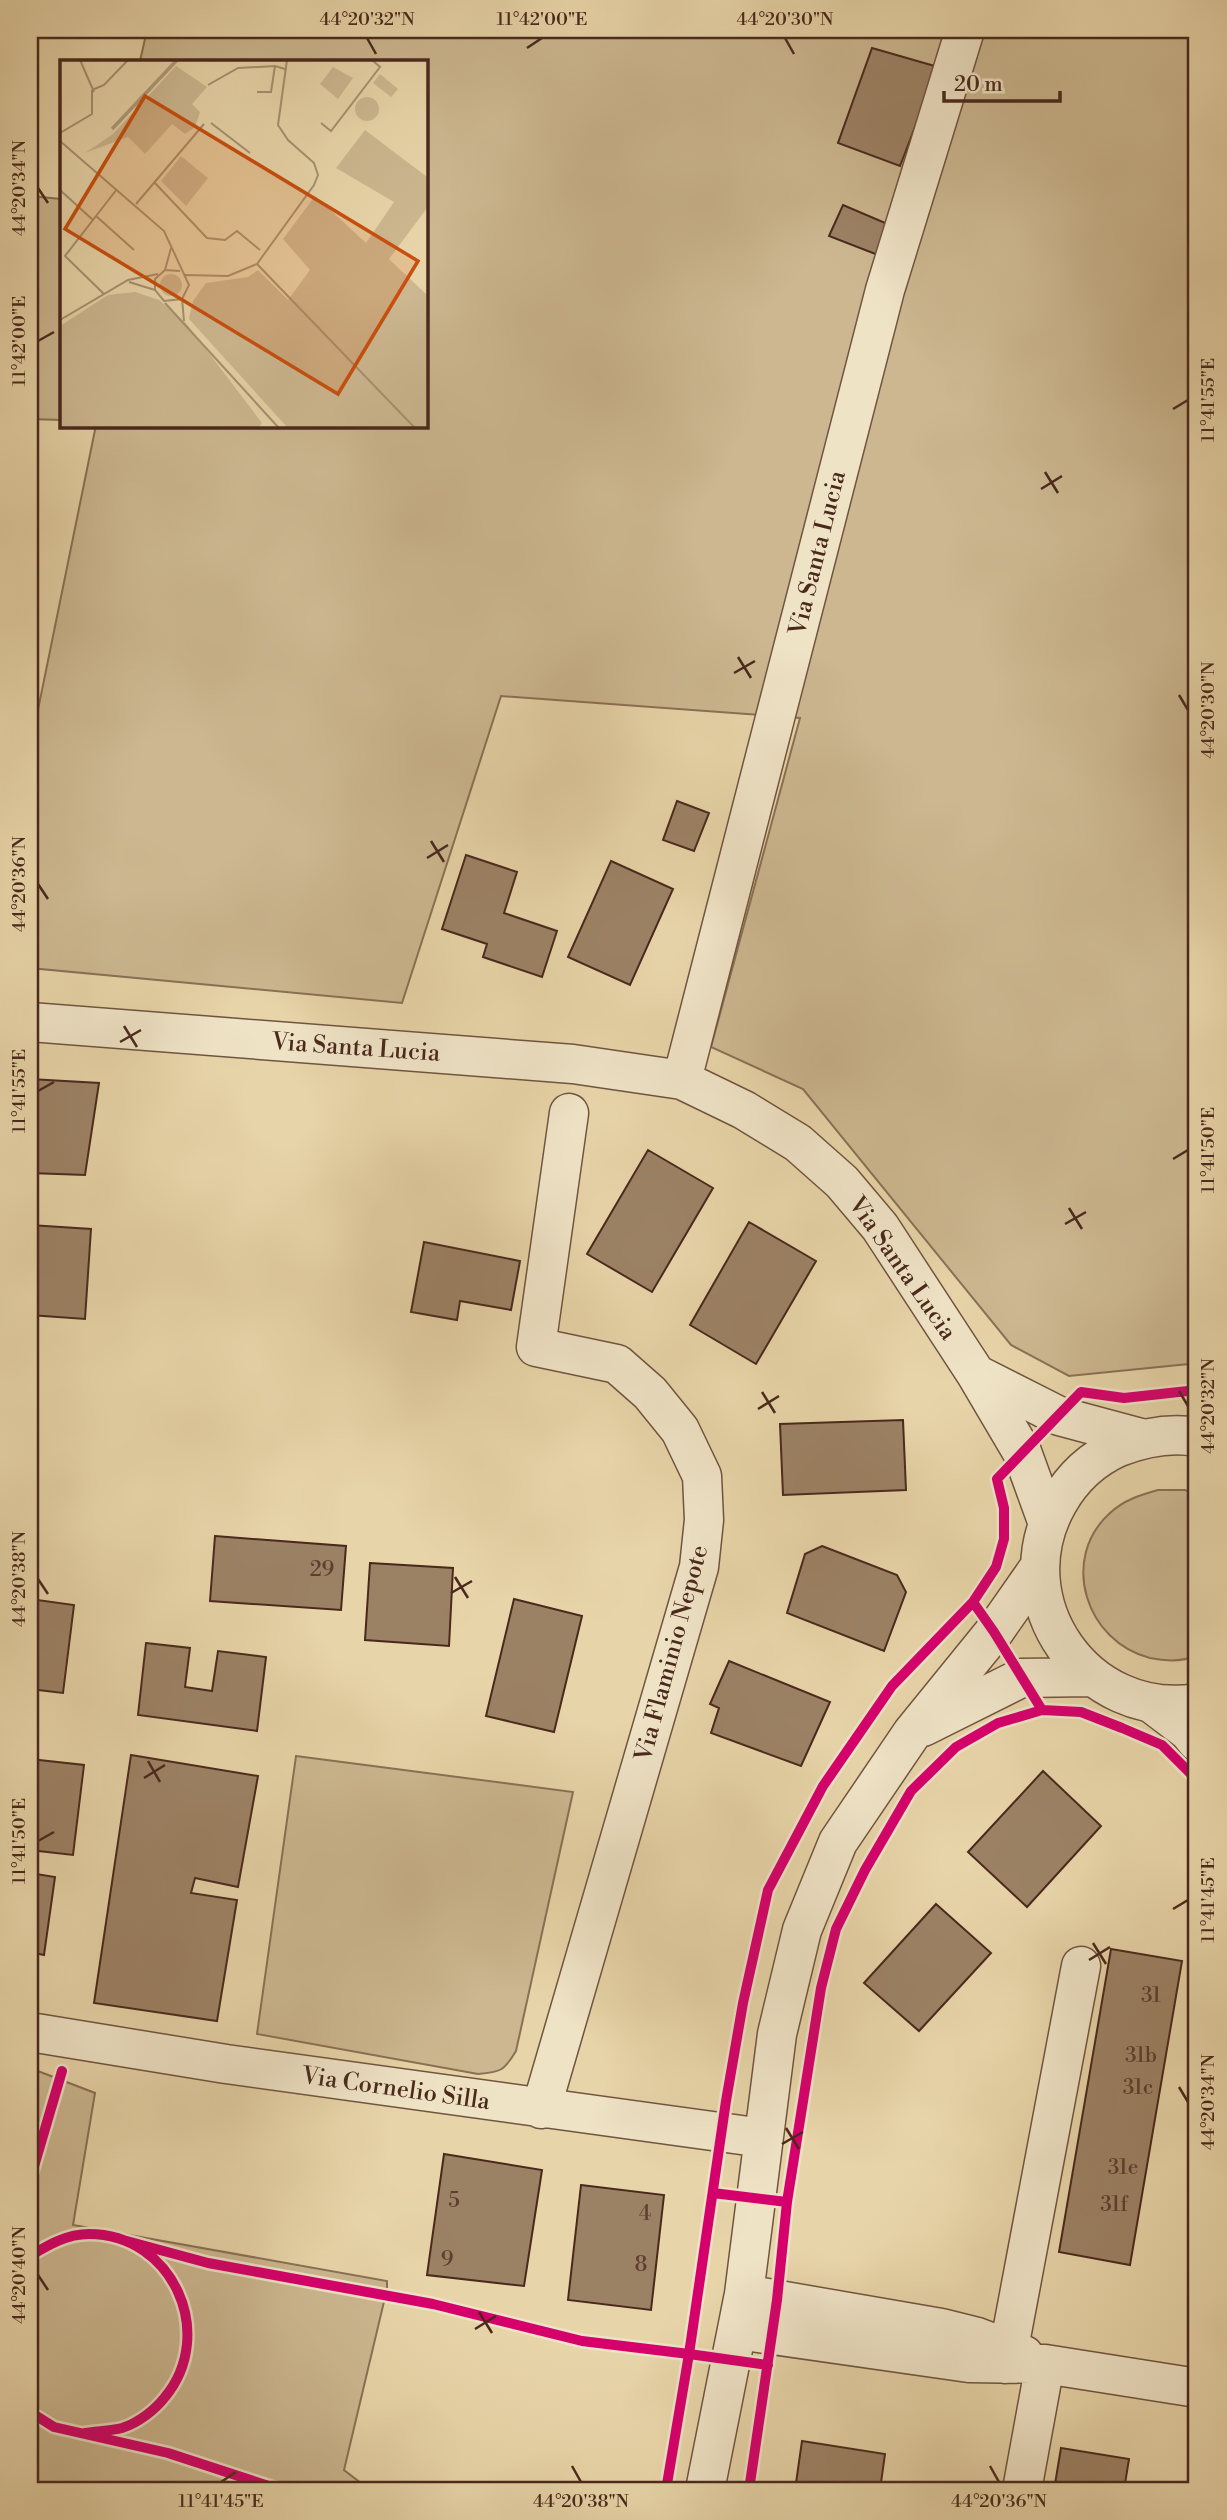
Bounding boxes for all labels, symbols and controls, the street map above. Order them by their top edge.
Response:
text: 44°20'32"N [319,8,415,31]
text: 11°42'00"E [496,8,588,31]
text: 44°20'30"N [737,8,834,31]
inset map [60,60,427,427]
scale bar [944,60,1059,104]
text: 20 m [954,72,1003,98]
text: 44°20'34"N [8,139,31,236]
text: 11°42'00"E [8,295,31,387]
text: 11°41'55"E [1197,358,1220,442]
street label: Via Santa Lucia [783,467,853,640]
text: 44°20'30"N [1197,661,1220,758]
text: 44°20'36"N [8,835,31,932]
street label: Via Santa Lucia [270,1027,442,1069]
text: 11°41'55"E [8,1049,31,1133]
text: 11°41'50"E [1197,1107,1220,1193]
street label: Via Santa Lucia [841,1190,963,1347]
text: 44°20'32"N [1197,1358,1220,1454]
text: 44°20'38"N [8,1530,31,1627]
street label: Via Flaminio Nepote [628,1542,715,1766]
house number: 29 [310,1557,334,1583]
text: 11°41'50"E [8,1798,31,1884]
text: 11°41'45"E [1197,1857,1220,1943]
house number: 31 [1141,1983,1161,2009]
house number: 31b [1125,2043,1157,2069]
text: 44°20'34"N [1197,2053,1220,2150]
street label: Via Cornelio Silla [299,2061,493,2117]
house number: 31c [1123,2075,1153,2101]
house number: 31e [1108,2155,1138,2181]
house number: 5 [448,2188,460,2214]
house number: 31f [1100,2192,1129,2218]
house number: 4 [639,2201,651,2227]
text: 44°20'40"N [8,2226,31,2324]
house number: 9 [441,2247,453,2273]
house number: 8 [635,2252,647,2278]
text: 11°41'45"E [178,2490,264,2513]
text: 44°20'38"N [533,2490,630,2513]
text: 44°20'36"N [951,2490,1048,2513]

